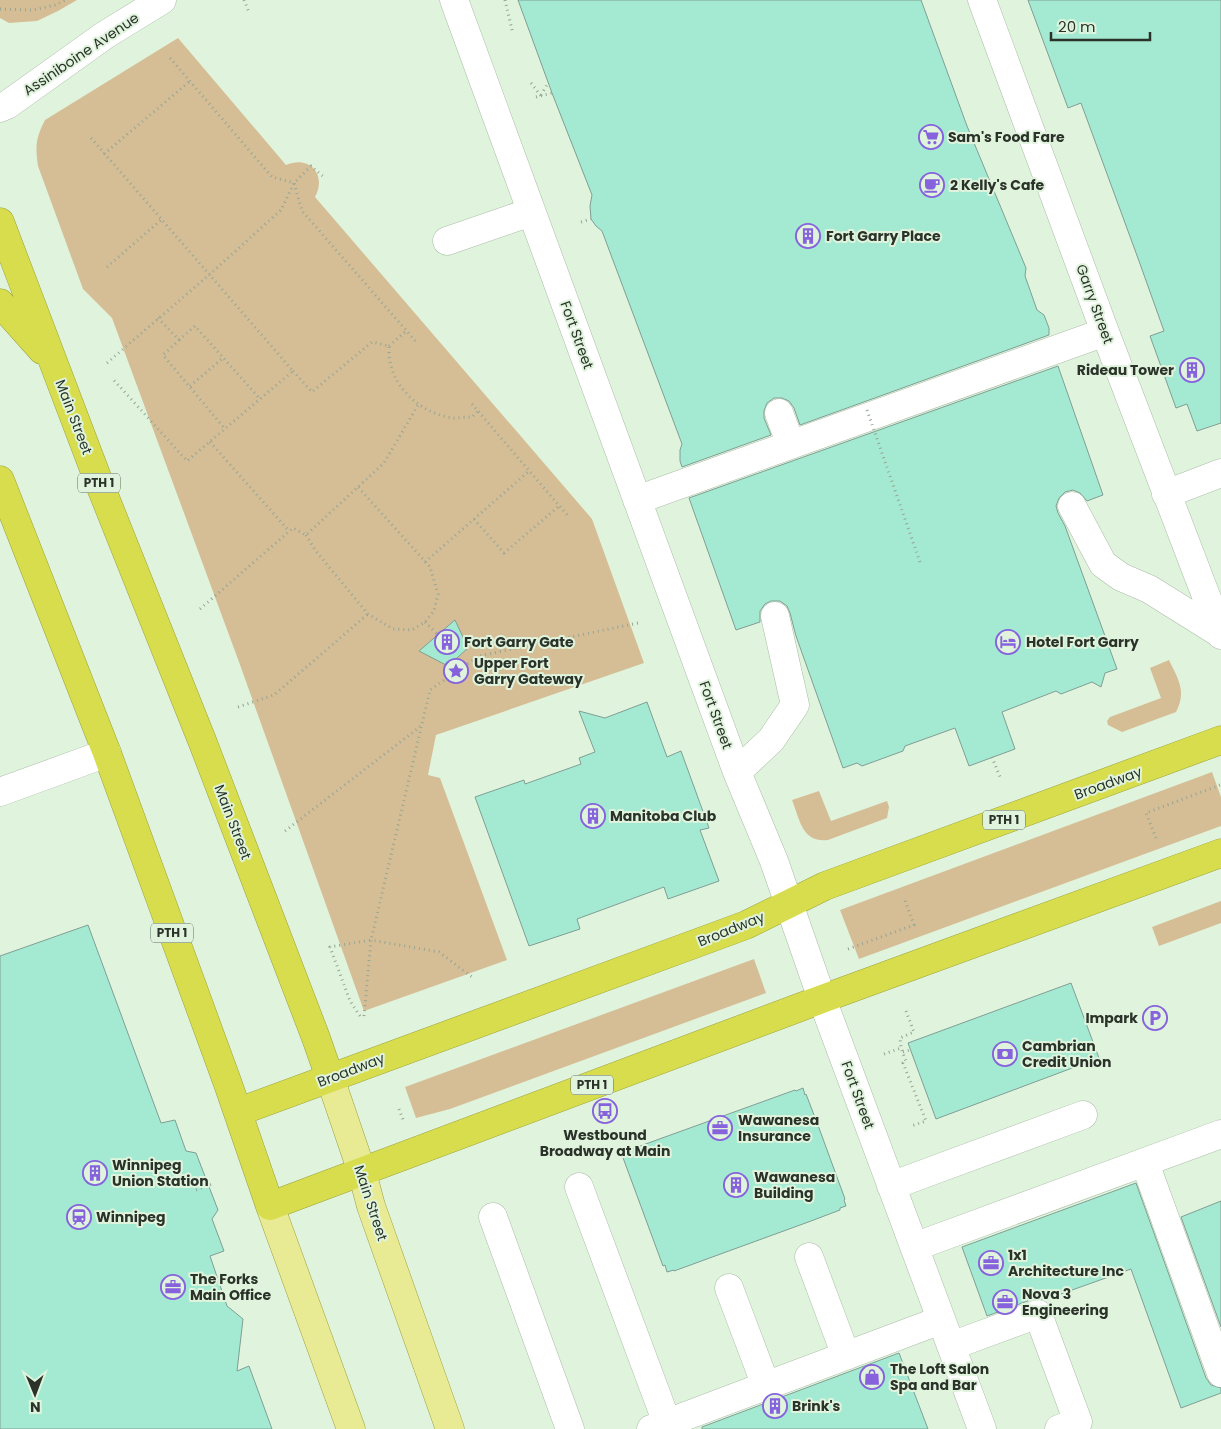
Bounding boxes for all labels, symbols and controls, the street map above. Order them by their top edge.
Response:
street label: Assiniboine Avenue [19,8,143,100]
scale bar [1051,10,1150,42]
text: 20 m [1058,16,1096,37]
supermarket icon: Sam's Food Fare [918,124,944,150]
place label: Sam's Food Fare [948,127,1065,147]
cafe icon: 2 Kelly's Cafe [919,172,945,198]
place label: 2 Kelly's Cafe [950,175,1045,195]
building icon: Fort Garry Place [795,223,821,249]
place label: Fort Garry Place [826,226,941,246]
street label: Garry Street [1071,261,1119,347]
street label: Fort Street [555,298,599,372]
building icon: Rideau Tower [1179,357,1205,383]
place label: Rideau Tower [1077,360,1174,380]
street label: Main Street [51,377,97,457]
road number: PTH 1 [78,473,120,492]
building icon: Fort Garry Gate [434,629,460,655]
hotel icon: Hotel Fort Garry [995,629,1021,655]
place label: Fort Garry Gate [464,632,574,652]
place label: Hotel Fort Garry [1026,632,1139,652]
place label: Upper Fort Garry Gateway [474,653,583,689]
place icon: Upper Fort Garry Gateway [443,658,469,684]
street label: Fort Street [694,678,738,752]
street label: Broadway [1071,762,1145,804]
street label: Main Street [210,782,256,862]
building icon: Manitoba Club [580,803,606,829]
place label: Manitoba Club [610,806,717,826]
road number: PTH 1 [983,810,1025,830]
street label: Broadway [695,906,768,951]
road number: PTH 1 [151,924,193,942]
parking icon: Impark [1142,1005,1168,1031]
place label: Impark [1085,1008,1138,1028]
place label: Cambrian Credit Union [1022,1036,1111,1072]
bank icon: Cambrian Credit Union [992,1041,1018,1067]
street label: Broadway [314,1048,388,1092]
street label: Fort Street [836,1058,880,1132]
road number: PTH 1 [571,1076,613,1094]
bus stop icon: Westbound Broadway at Main [592,1098,618,1124]
place label: Wawanesa Insurance [738,1110,819,1146]
office icon: Wawanesa Insurance [707,1115,733,1141]
place label: Westbound Broadway at Main [540,1125,670,1161]
place label: Winnipeg Union Station [112,1155,209,1191]
building icon: Winnipeg Union Station [82,1160,108,1186]
street label: Main Street [349,1163,393,1243]
place label: Wawanesa Building [754,1167,835,1203]
building icon: Wawanesa Building [723,1172,749,1198]
station icon: Winnipeg [66,1204,92,1230]
place label: Winnipeg [96,1207,166,1227]
place label: 1x1 Architecture Inc [1008,1245,1124,1281]
office icon: 1x1 Architecture Inc [978,1250,1004,1276]
place label: The Forks Main Office [190,1269,272,1305]
office icon: The Forks Main Office [160,1274,186,1300]
place label: Nova 3 Engineering [1022,1284,1108,1320]
office icon: Nova 3 Engineering [992,1289,1018,1315]
place label: The Loft Salon Spa and Bar [890,1359,989,1395]
shop icon: The Loft Salon Spa and Bar [859,1364,885,1390]
north arrow [10,1369,60,1419]
building icon: Brink's [762,1393,788,1419]
place label: Brink's [792,1396,841,1416]
text: N [30,1397,41,1417]

